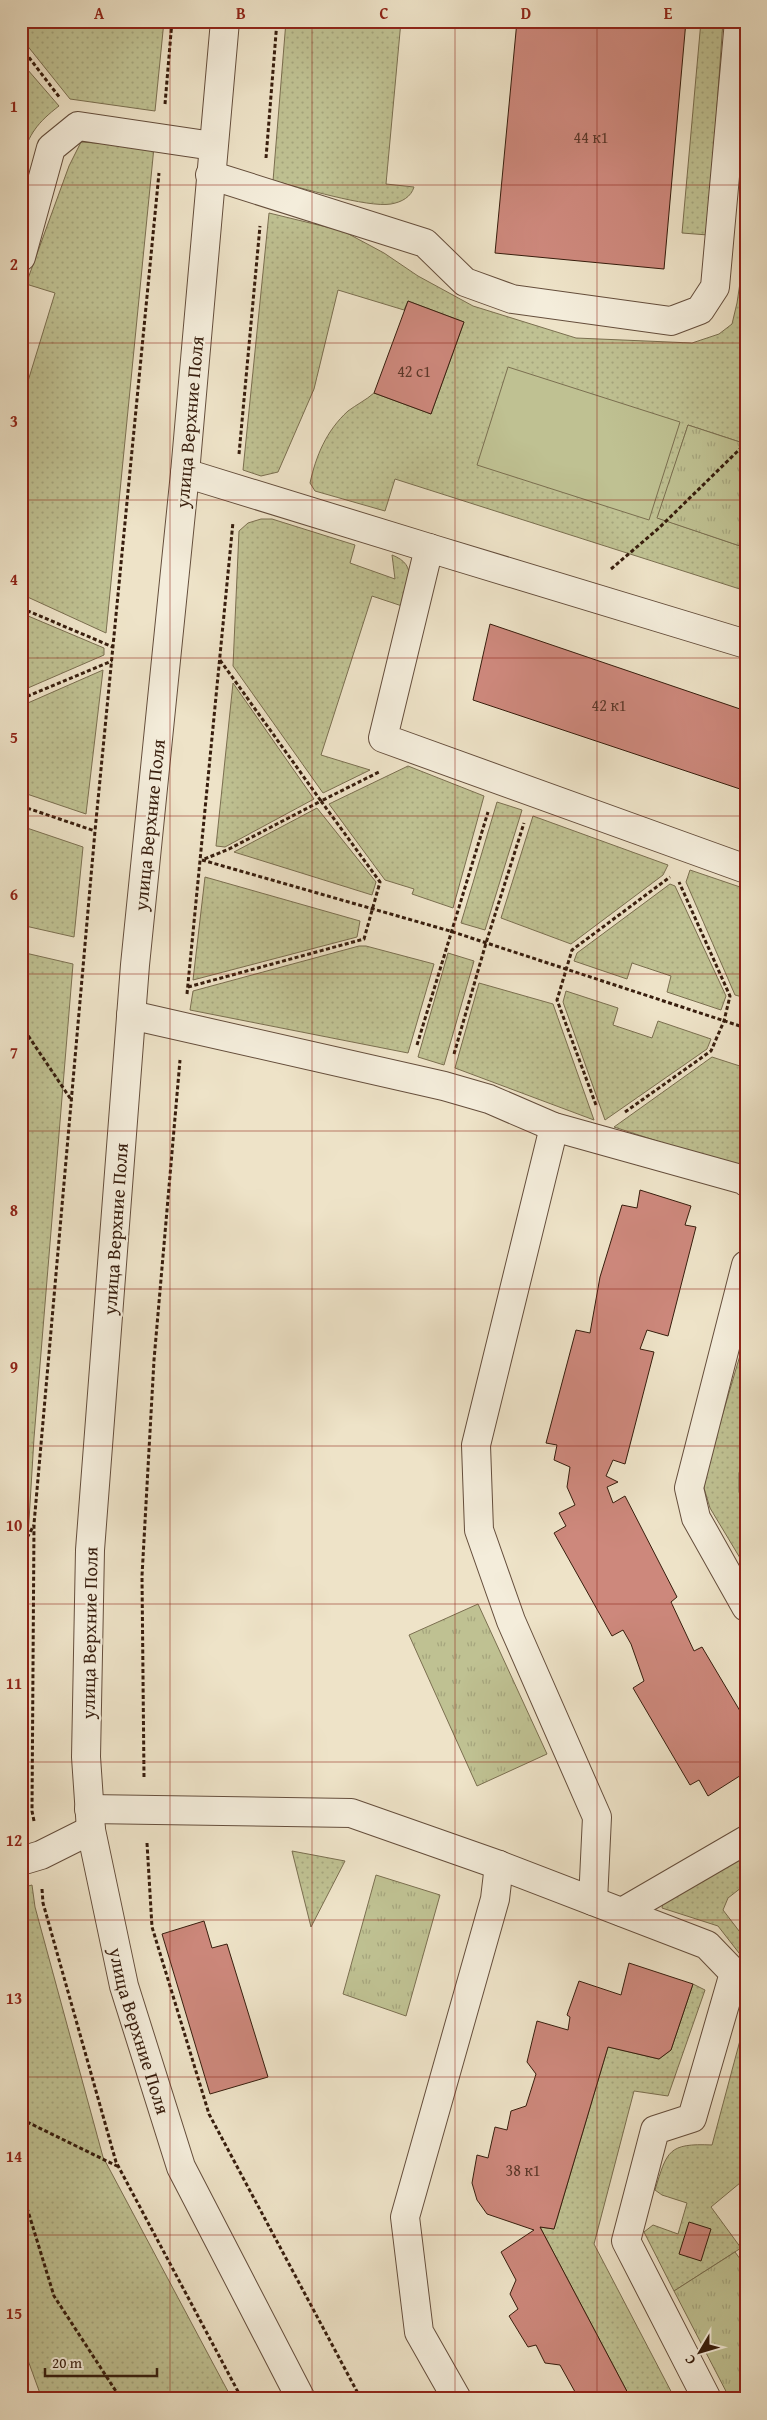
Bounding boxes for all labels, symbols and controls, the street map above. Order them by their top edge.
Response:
text: A [94,1,105,25]
text: B [236,1,246,25]
text: C [379,1,389,25]
text: D [521,1,531,25]
text: E [664,1,673,25]
text: 1 [10,94,18,118]
house number: 44 к1 [573,125,609,149]
text: 2 [10,252,18,276]
street label: улица Верхние Поля [167,334,210,510]
house number: 42 с1 [397,359,431,383]
text: 3 [10,409,18,433]
text: 4 [10,567,18,591]
house number: 42 к1 [591,693,627,717]
text: 5 [10,725,18,749]
street label: улица Верхние Поля [126,737,172,913]
text: 6 [10,882,18,906]
text: 7 [10,1040,18,1064]
street label: улица Верхние Поля [95,1142,135,1317]
text: 8 [10,1198,18,1222]
text: 9 [10,1355,18,1379]
text: 10 [6,1513,22,1537]
street label: улица Верхние Поля [73,1546,105,1720]
text: 11 [6,1671,22,1695]
text: 12 [6,1828,22,1852]
street label: улица Верхние Поля [102,1944,178,2118]
text: 13 [6,1986,22,2010]
text: 14 [6,2144,22,2168]
house number: 38 к1 [505,2158,541,2182]
text: 15 [6,2301,22,2325]
north arrow [674,2328,724,2378]
scale bar [45,2345,158,2377]
text: С [679,2351,700,2369]
text: 20 m [52,2352,83,2373]

